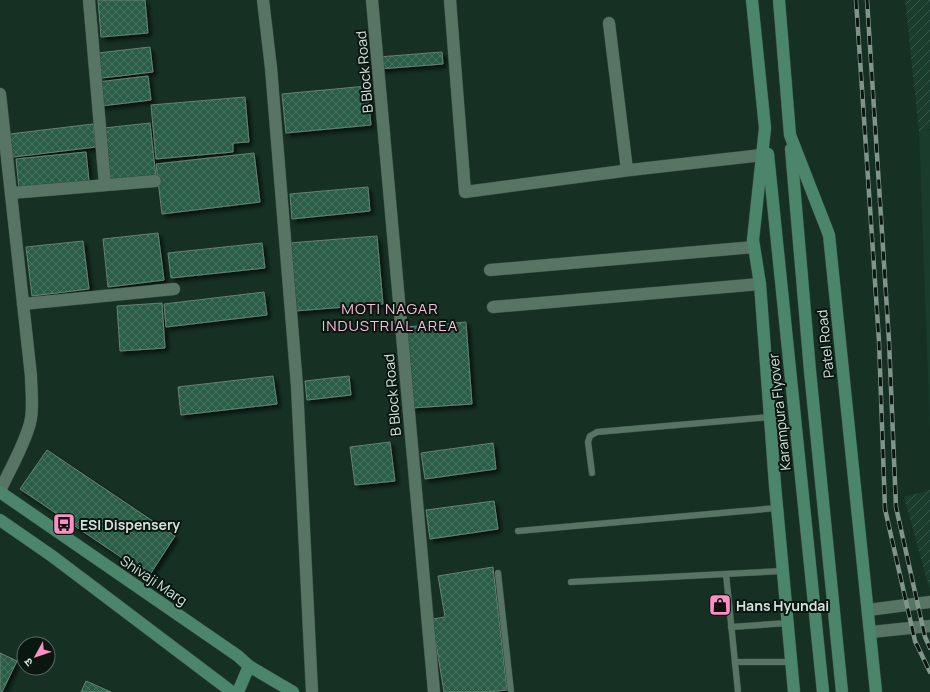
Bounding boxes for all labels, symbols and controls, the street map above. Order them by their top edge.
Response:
street label: B Block Road [351,30,377,114]
district label: MOTI NAGAR INDUSTRIAL AREA [322,298,458,336]
street label: Patel Road [812,309,838,379]
street label: Karampura Flyover [763,352,795,472]
street label: B Block Road [379,353,405,437]
bus stop icon: ESI Dispensery [51,511,77,537]
place label: ESI Dispensery [80,515,180,534]
street label: Shivaji Marg [117,551,191,609]
shop icon: Hans Hyundai [707,592,733,618]
place label: Hans Hyundai [736,596,829,615]
north arrow [16,636,56,676]
text: उ [20,655,36,670]

